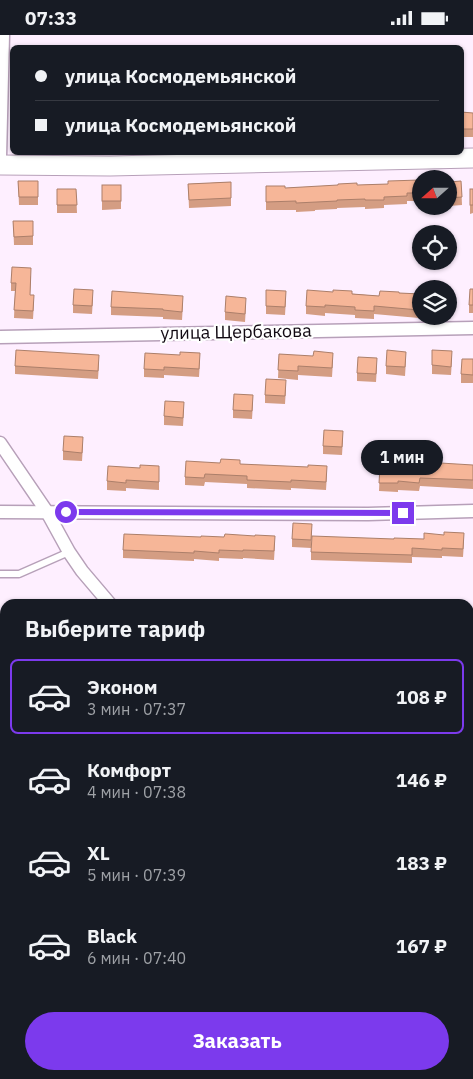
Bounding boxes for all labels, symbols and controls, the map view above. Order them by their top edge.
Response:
text: 07:33 [25,6,77,30]
text: улица Космодемьянской [65,64,296,88]
text: улица Космодемьянской [65,113,296,137]
north arrow [412,170,458,215]
map controls [412,170,457,325]
button: locate [412,225,457,270]
button: layers [412,280,457,325]
street label: улица Щербакова [160,319,312,344]
callout: 1 мин [362,441,444,475]
text: 1 мин [380,447,424,467]
route start [55,501,77,523]
route end [392,502,414,524]
text: Выберите тариф [25,614,205,643]
icon: car [27,674,72,719]
text: Эконом [87,675,158,699]
text: 108 ₽ [396,685,447,709]
text: 3 мин · 07:37 [87,699,186,719]
icon: car [27,757,72,802]
text: Комфорт [87,758,171,782]
text: 146 ₽ [396,768,447,792]
text: 4 мин · 07:38 [87,782,186,802]
icon: car [27,840,72,885]
text: XL [87,841,110,865]
text: 183 ₽ [396,851,447,875]
text: 5 мин · 07:39 [87,865,186,885]
icon: car [27,923,72,968]
text: Black [87,924,137,948]
text: 167 ₽ [396,934,447,958]
text: 6 мин · 07:40 [87,948,186,968]
button: Заказать [25,1012,449,1070]

